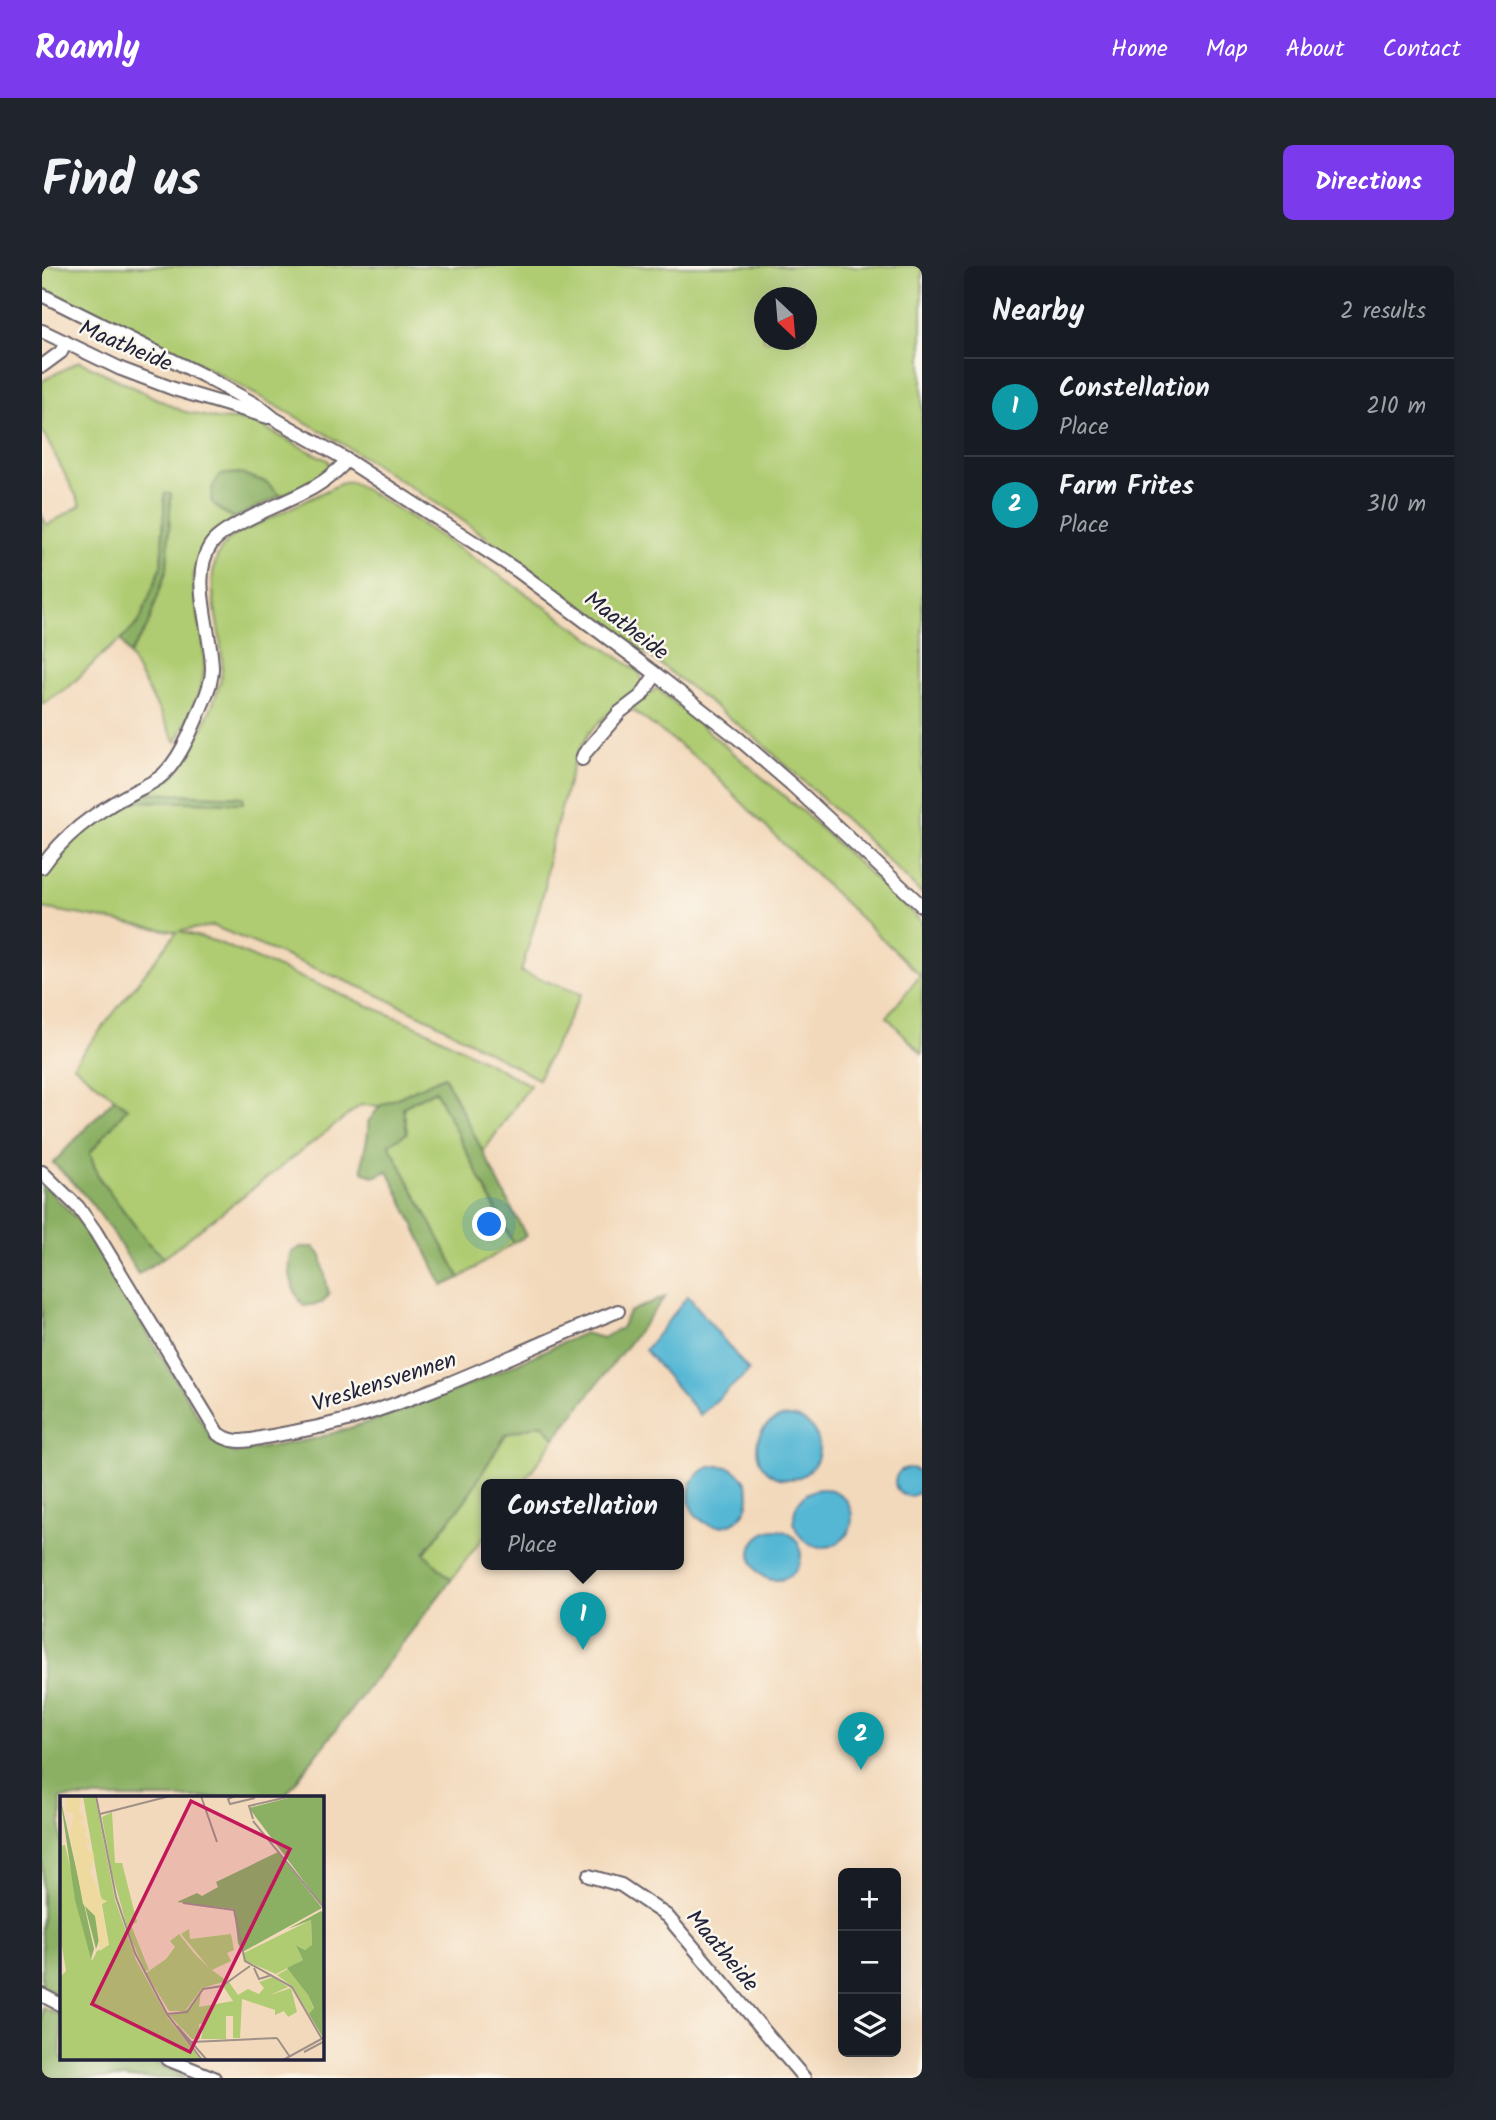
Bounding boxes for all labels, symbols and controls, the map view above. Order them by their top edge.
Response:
text: Roamly [35,23,140,76]
text: Home [1111,30,1168,69]
text: Map [1206,30,1248,69]
text: About [1286,30,1344,69]
text: Contact [1382,30,1461,69]
text: Find us [42,143,200,221]
button: Directions [1283,145,1454,220]
north arrow [754,287,817,350]
text: Nearby [992,288,1084,336]
text: 2 results [1340,294,1426,330]
street label: Maatheide [73,311,178,383]
text: Constellation [1059,368,1210,410]
text: 1 [1012,389,1018,425]
text: 210 m [1366,389,1426,425]
text: Place [1059,410,1109,446]
text: Farm Frites [1059,466,1194,508]
text: 2 [1008,487,1022,523]
text: 310 m [1367,487,1426,523]
text: Place [1059,508,1109,544]
street label: Maatheide [576,583,676,671]
your location [472,1207,506,1241]
street label: Vreskensvennen [308,1343,462,1423]
popup [481,1479,684,1570]
text: Constellation [507,1486,658,1528]
text: Place [507,1528,557,1564]
pin: 1 [560,1592,606,1650]
pin: 2 [838,1712,884,1770]
inset map [60,1796,324,2060]
map controls [838,1868,901,2057]
button: + [838,1868,901,1931]
street label: Maatheide [676,1902,767,2001]
button: − [838,1931,901,1994]
button: layers [838,1994,901,2057]

